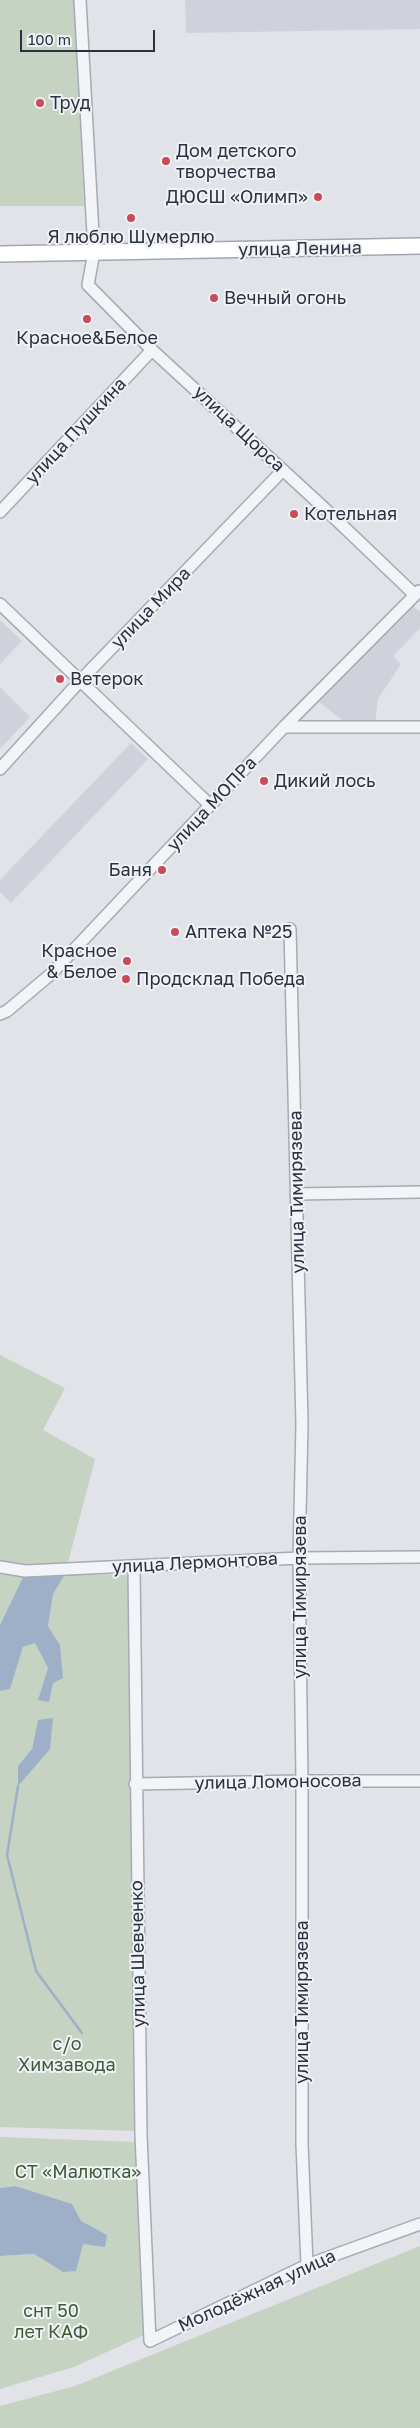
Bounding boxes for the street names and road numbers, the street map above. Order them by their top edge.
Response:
street label: улица Ленина [238,237,362,261]
street label: улица Пушкина [21,373,131,489]
street label: улица Щорса [189,381,289,477]
street label: улица Мира [107,563,195,653]
street label: улица МОПРа [163,752,261,856]
street label: улица Тимирязева [285,1110,309,1274]
street label: улица Тимирязева [289,1515,311,1679]
street label: улица Лермонтова [111,1548,279,1578]
street label: улица Ломоносова [194,1770,362,1794]
street label: улица Шевченко [126,1880,150,2028]
street label: улица Тимирязева [291,1920,313,2084]
street label: Молодёжная улица [175,2245,339,2337]

